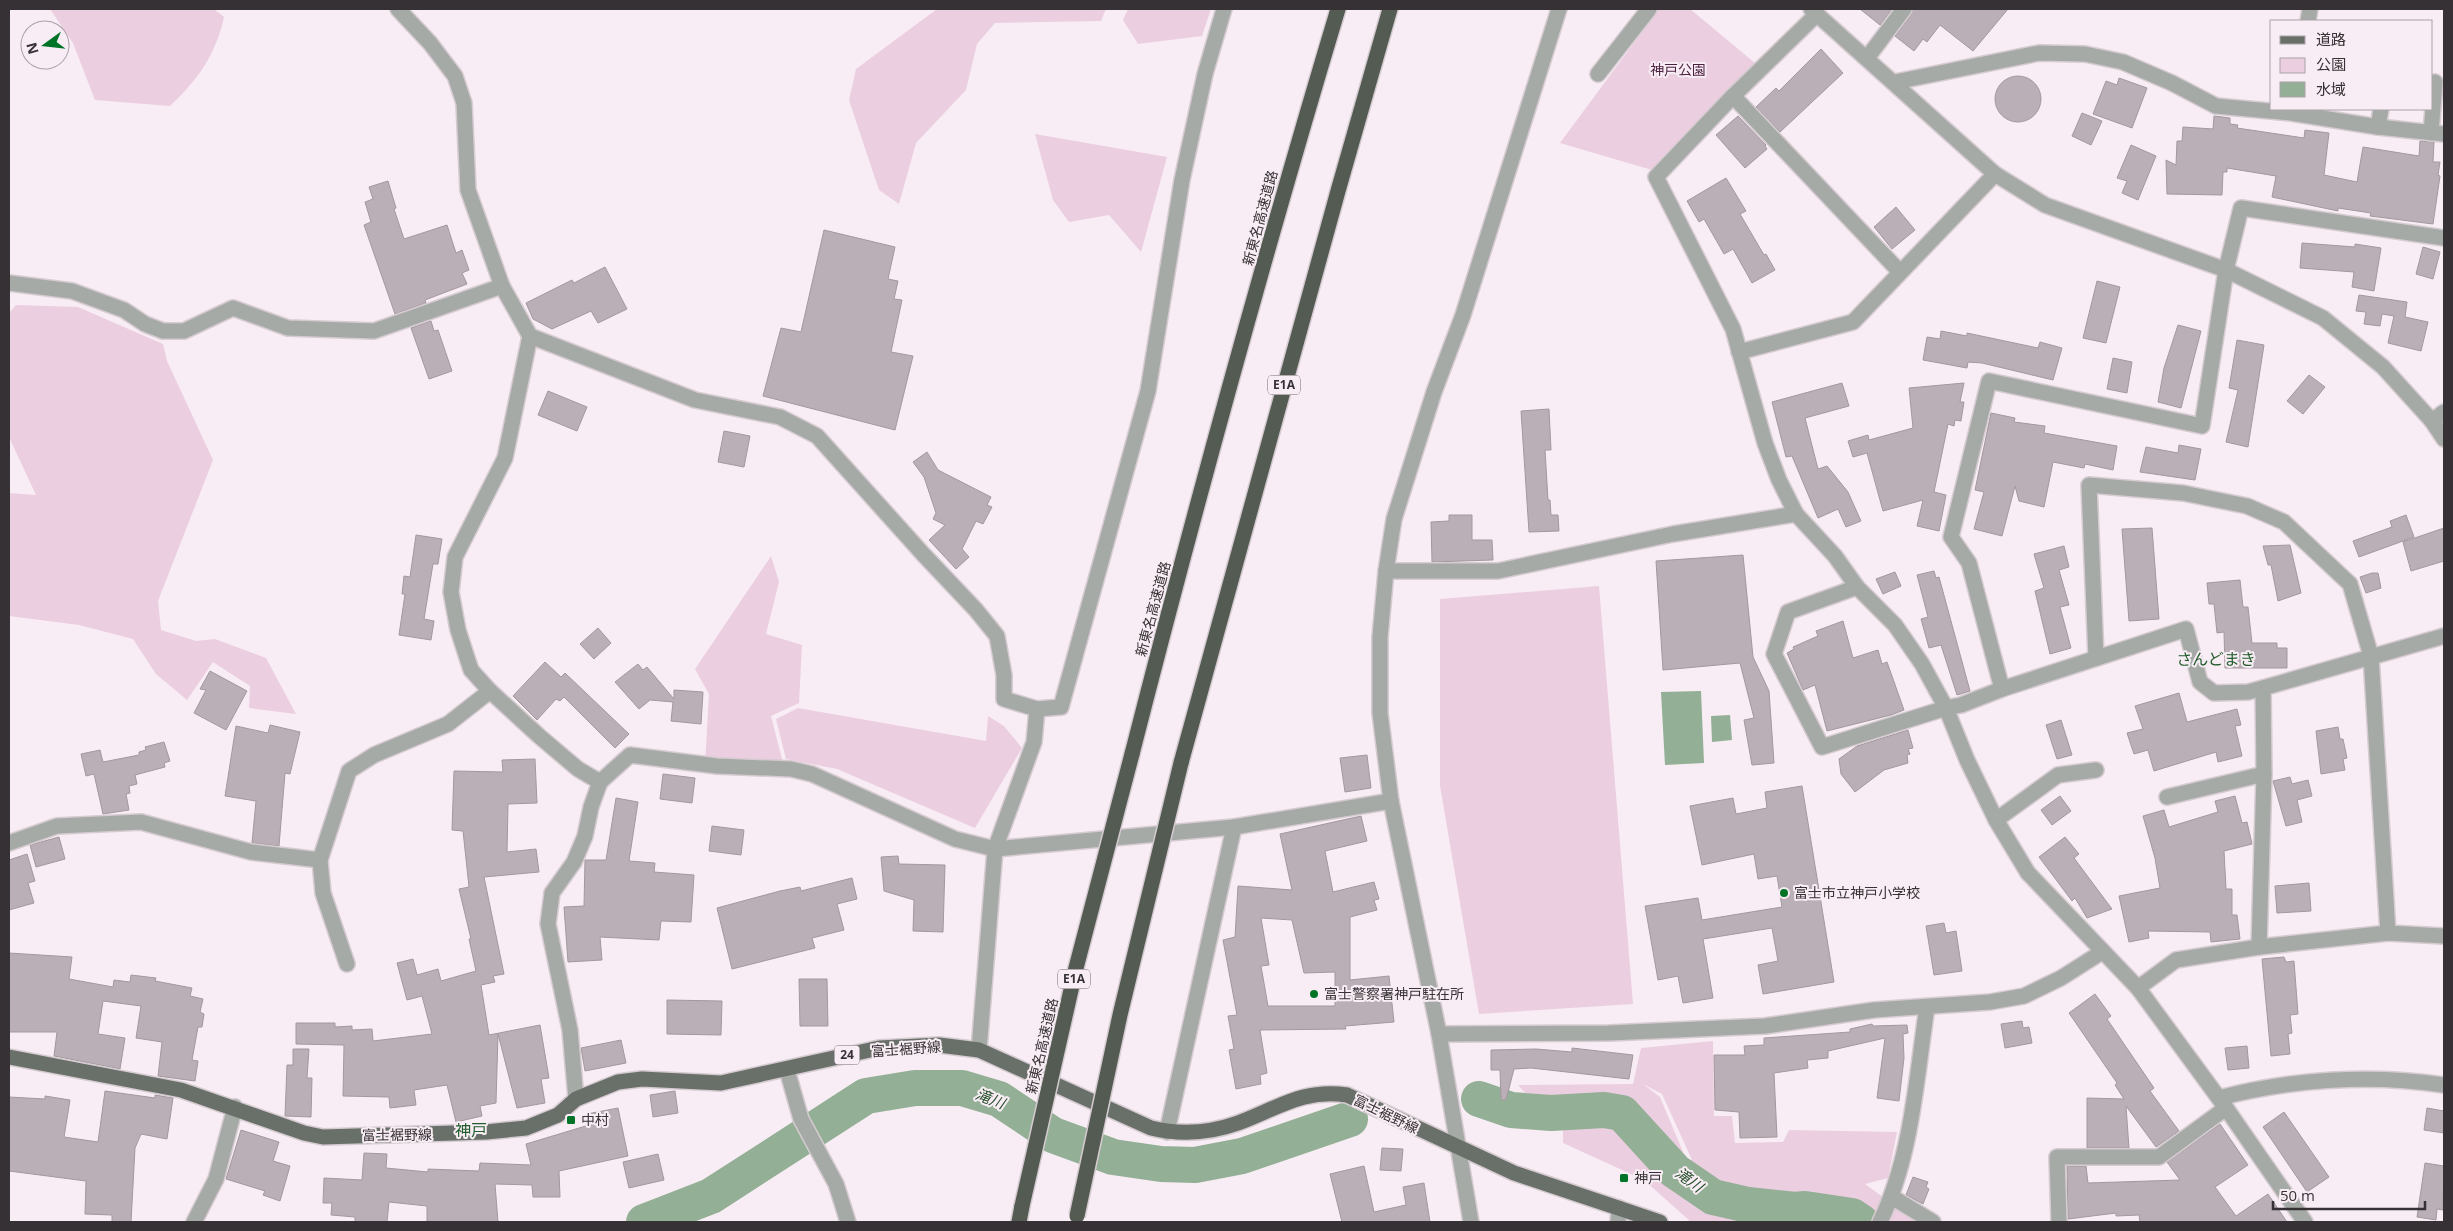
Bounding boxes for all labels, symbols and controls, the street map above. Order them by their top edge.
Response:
north arrow [20,20,70,70]
legend [2270,20,2433,110]
text: 道路 [2316,29,2346,49]
text: N [21,41,43,56]
text: 公園 [2316,54,2346,74]
park label: 神戸公園 [1650,60,1706,79]
text: 水域 [2316,79,2346,99]
street label: 新東名高速道路 [1238,168,1281,268]
road number: E1A [1268,376,1300,394]
street label: 新東名高速道路 [1131,559,1174,659]
district label: さんどまき [2176,648,2256,670]
place label: 富士市立神戸小学校 [1794,883,1920,902]
marker: 富士市立神戸小学校 [1778,887,1790,899]
road number: E1A [1058,970,1090,989]
place label: 富士警察署神戸駐在所 [1324,984,1464,1003]
marker: 富士警察署神戸駐在所 [1308,988,1320,1000]
street label: 新東名高速道路 [1021,996,1062,1096]
street label: 富士裾野線 [870,1037,942,1060]
road number: 24 [834,1046,860,1064]
water label: 滝川 [973,1083,1010,1113]
street label: 富士裾野線 [1351,1090,1422,1137]
place label: 中村 [581,1110,609,1129]
marker: 中村 [565,1114,577,1126]
district label: 神戸 [455,1119,487,1141]
street label: 富士裾野線 [362,1124,432,1145]
water label: 滝川 [1672,1162,1709,1197]
place label: 神戸 [1634,1168,1662,1187]
marker: 神戸 [1618,1172,1630,1184]
scale bar [2273,1178,2426,1210]
text: 50 m [2280,1185,2315,1205]

